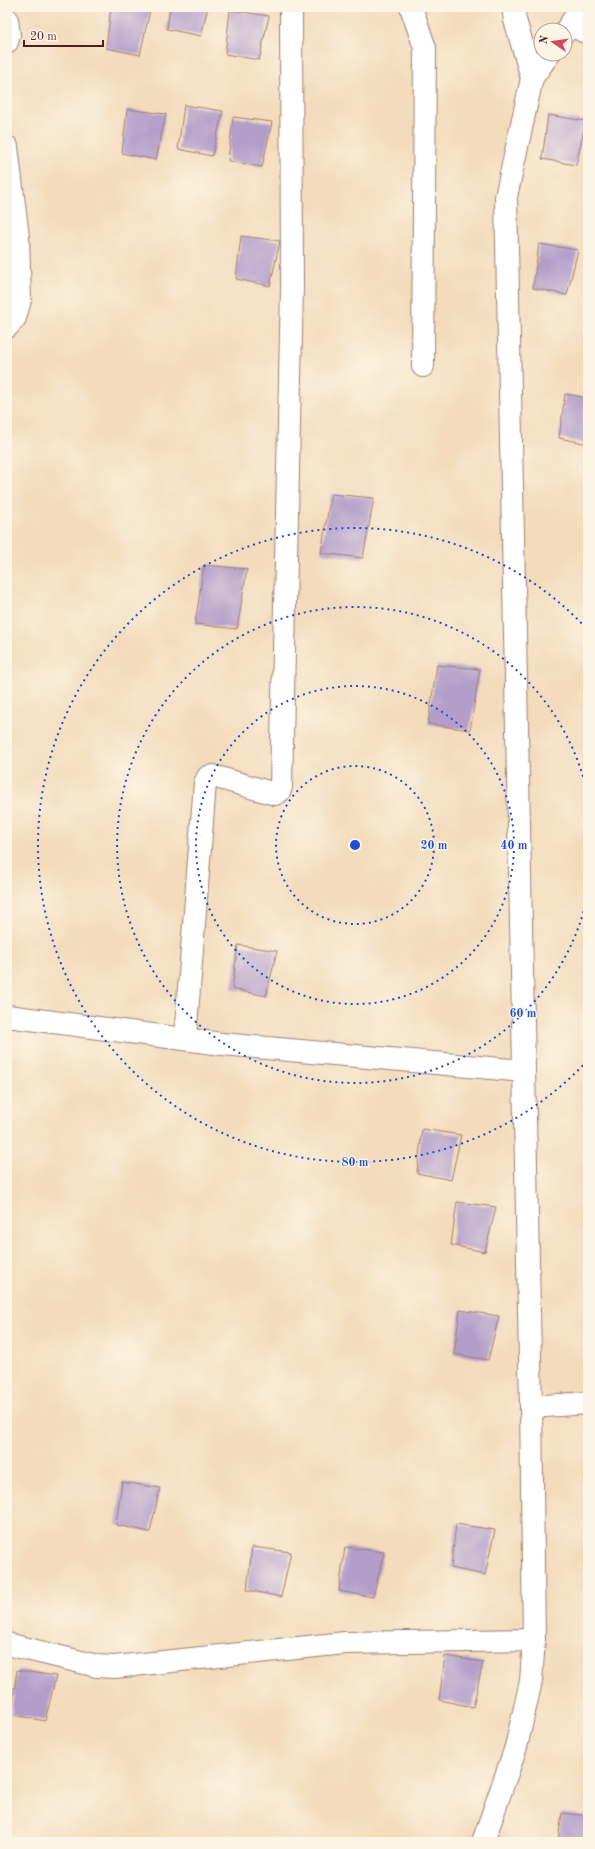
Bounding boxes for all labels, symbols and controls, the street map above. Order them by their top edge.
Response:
scale bar [24,22,103,48]
north arrow [533,22,573,62]
text: 20 m [30,31,57,43]
text: N [538,34,551,45]
centre of rings [348,838,362,852]
text: 20 m [421,840,448,852]
text: 40 m [501,840,528,852]
text: 60 m [510,1008,537,1020]
text: 80 m [342,1157,369,1169]

